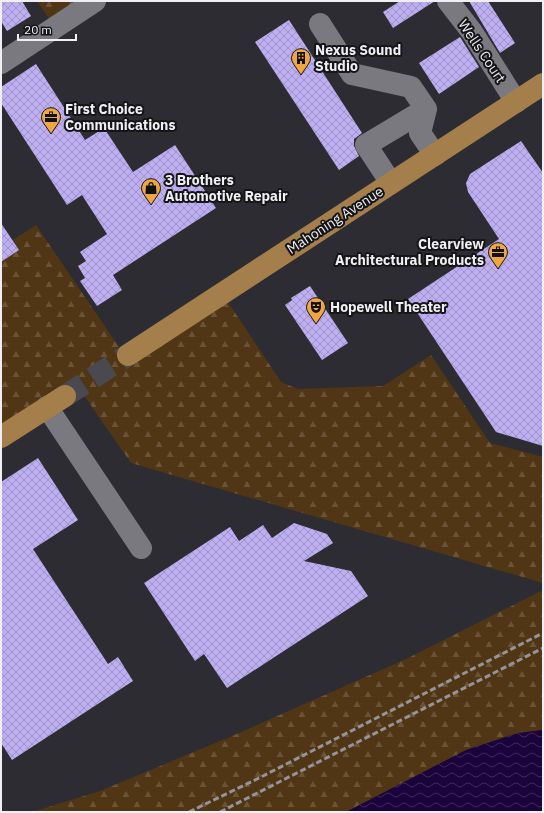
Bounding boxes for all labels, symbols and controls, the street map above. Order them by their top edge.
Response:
scale bar [18,16,76,42]
street label: Wells Court [454,16,510,86]
text: 20 m [24,22,52,37]
place label: Nexus Sound Studio [315,41,401,75]
building icon: Nexus Sound Studio [290,47,312,75]
place label: First Choice Communications [65,100,176,134]
office icon: First Choice Communications [40,106,62,134]
place label: 3 Brothers Automotive Repair [165,171,288,205]
shop icon: 3 Brothers Automotive Repair [140,177,162,205]
street label: Mahoning Avenue [283,182,387,258]
place label: Clearview Architectural Products [335,235,484,269]
office icon: Clearview Architectural Products [487,241,509,269]
theatre icon: Hopewell Theater [305,296,327,324]
place label: Hopewell Theater [330,298,447,316]

